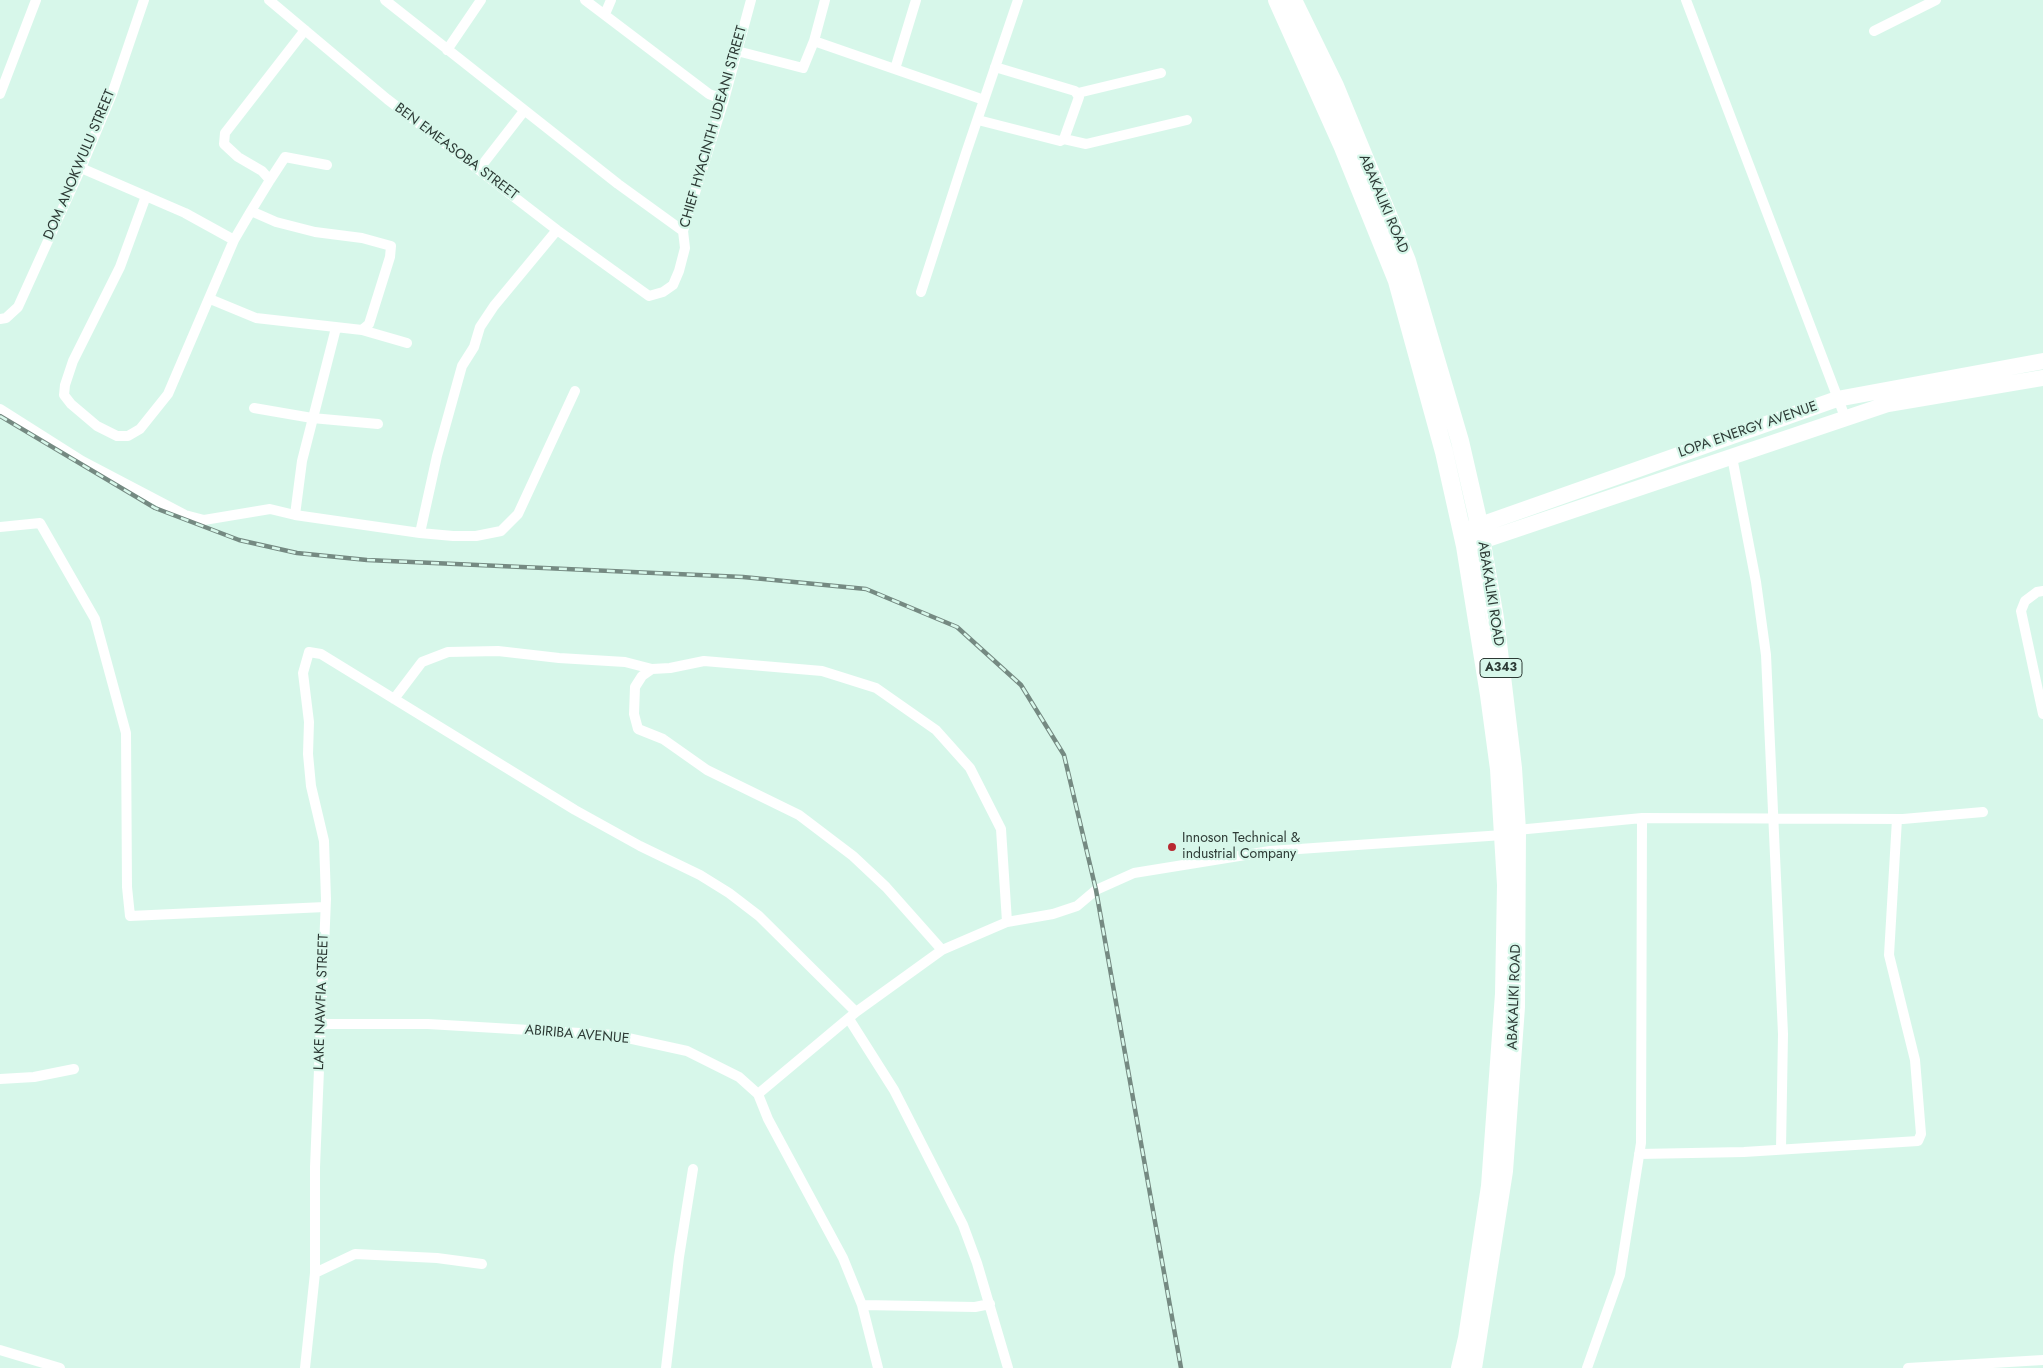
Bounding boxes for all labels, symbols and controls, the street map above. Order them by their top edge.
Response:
street label: CHIEF HYACINTH UDEANI STREET [677,24,751,230]
street label: DOM ANOKWULU STREET [41,87,119,243]
street label: BEN EMEASOBA STREET [391,100,521,204]
street label: ABAKALIKI ROAD [1355,152,1411,256]
street label: LOPA ENERGY AVENUE [1676,398,1820,462]
street label: ABAKALIKI ROAD [1473,540,1507,648]
road number: A343 [1480,658,1522,678]
place label: Innoson Technical & industrial Company [1182,831,1300,864]
marker: Innoson Technical & industrial Company [1166,841,1178,853]
street label: LAKE NAWFIA STREET [311,934,333,1070]
street label: ABAKALIKI ROAD [1505,944,1525,1050]
street label: ABIRIBA AVENUE [524,1022,630,1048]

